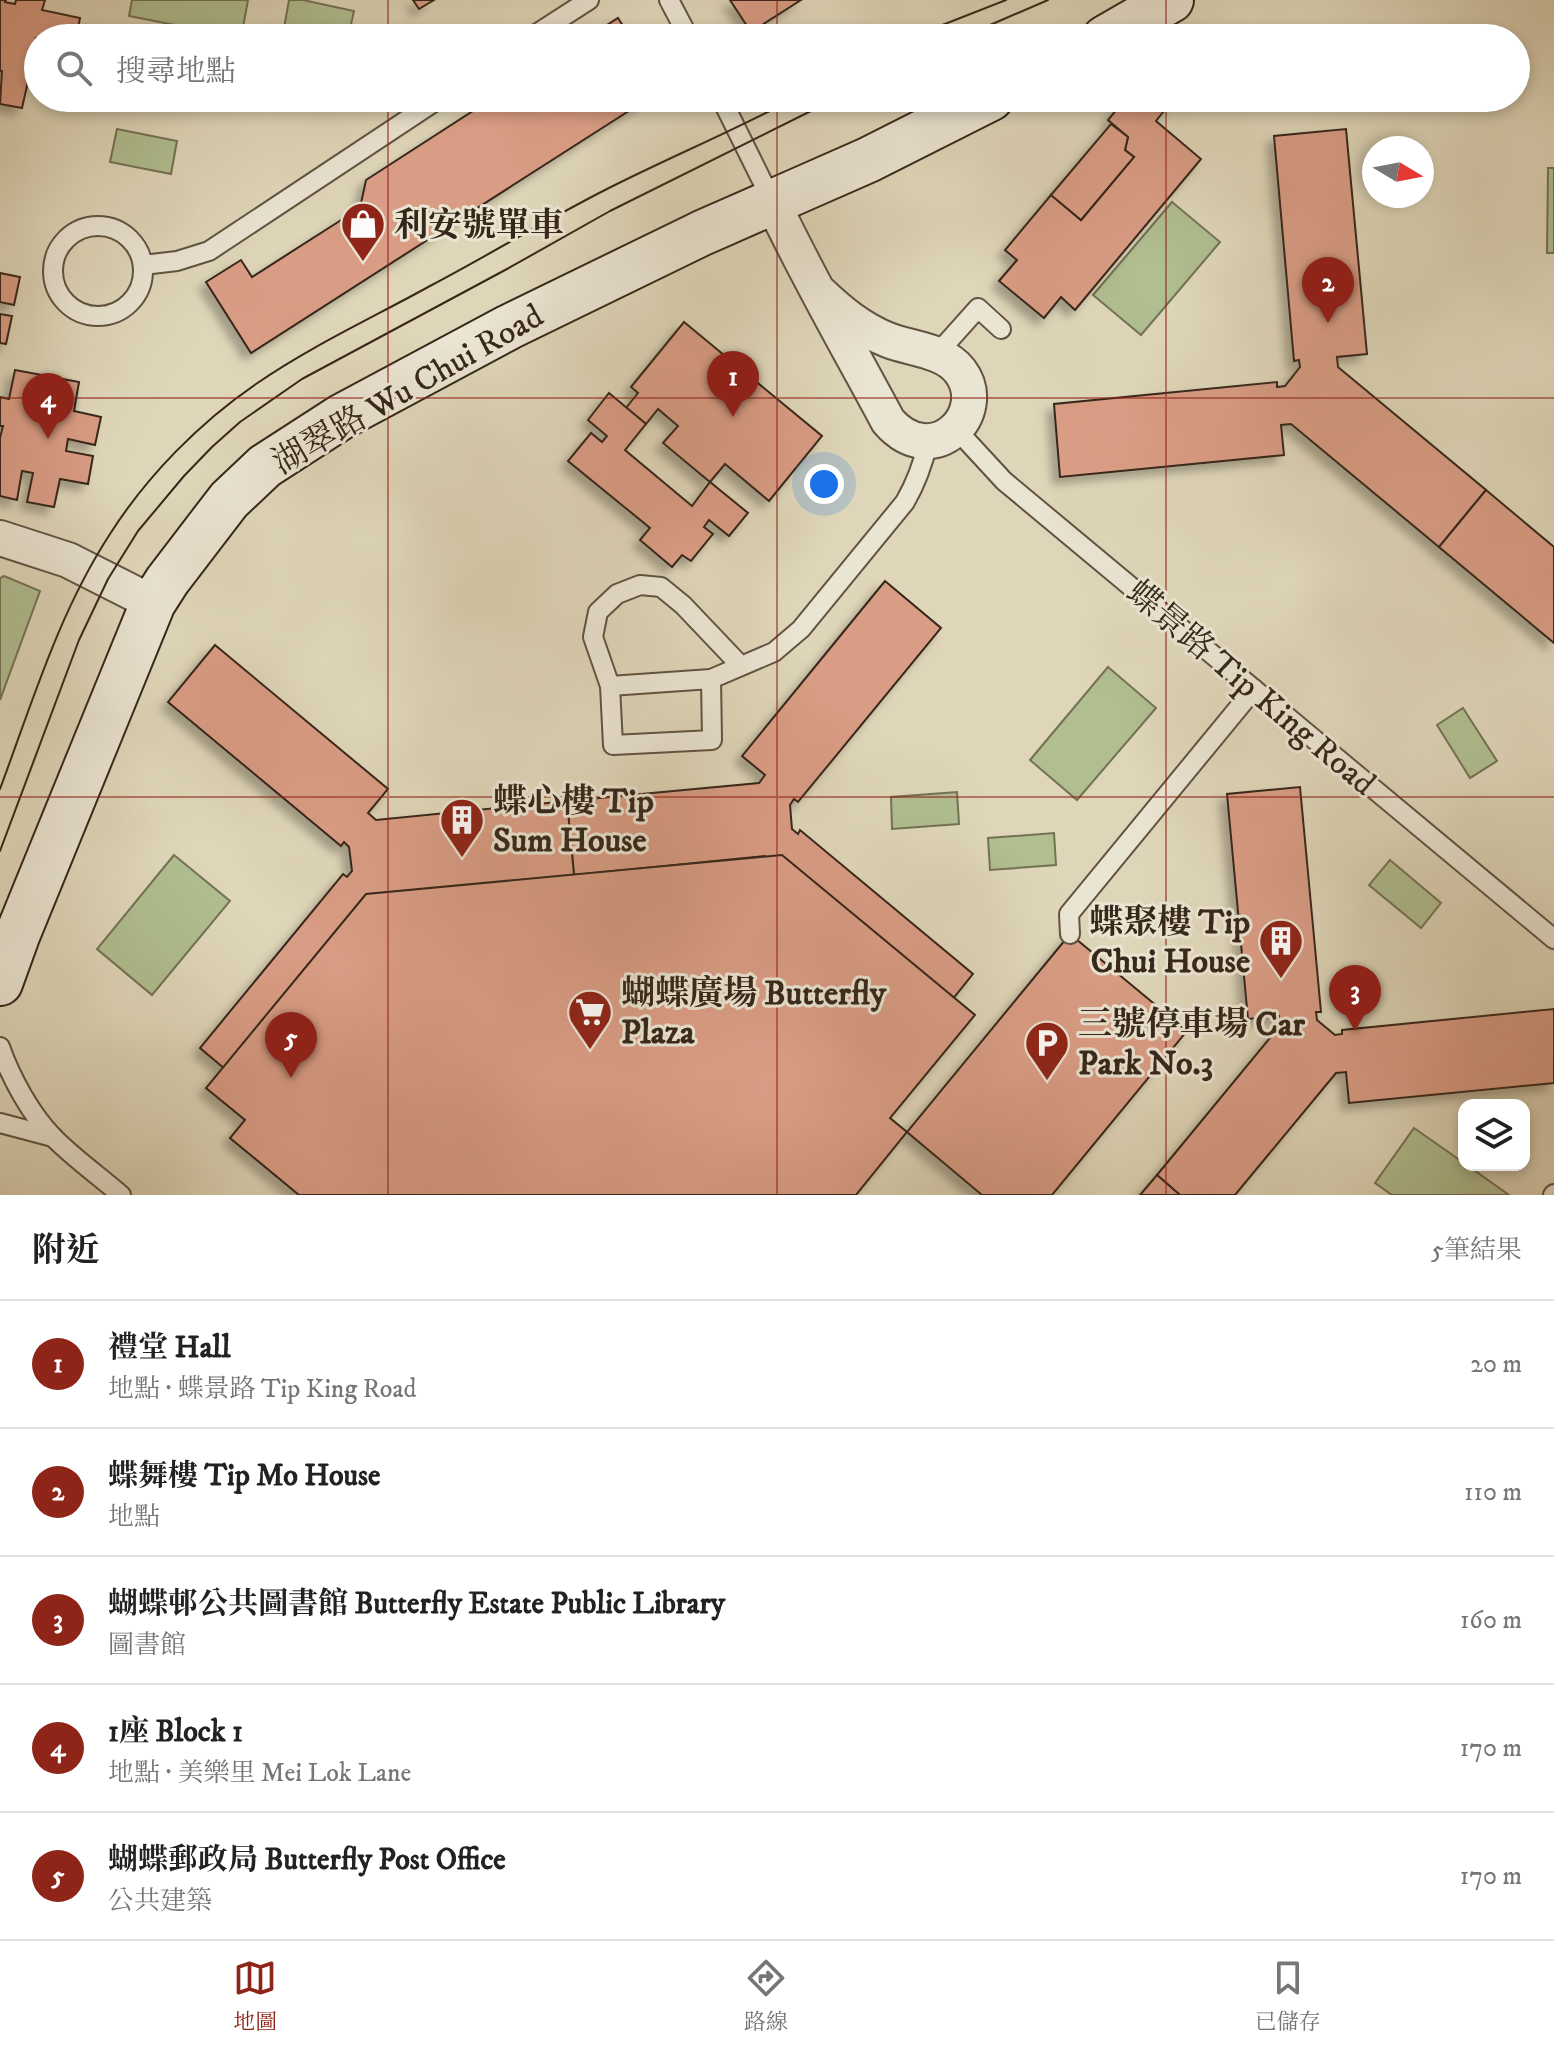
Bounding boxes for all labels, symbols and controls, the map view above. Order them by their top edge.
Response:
search box [24,24,1530,112]
icon: search [52,46,96,90]
text: 搜尋地點 [116,54,236,91]
north arrow [1362,136,1434,208]
shop icon: 利安號單車 [339,200,387,263]
place label: 利安號單車 [394,205,564,247]
pin: 2 [1302,257,1354,323]
street label: 湖翠路 Wu Chui Road [265,295,551,484]
pin: 1 [707,351,759,417]
pin: 4 [22,373,74,439]
your location [804,464,844,504]
street label: 蝶景路 Tip King Road [1117,572,1384,805]
place label: 蝶心樓 Tip Sum House [493,781,654,862]
building icon: 蝶心樓 Tip Sum House [438,796,486,859]
place label: 蝶聚樓 Tip Chui House [1089,902,1250,983]
building icon: 蝶聚樓 Tip Chui House [1257,917,1305,980]
pin: 3 [1329,965,1381,1031]
place label: 蝴蝶廣場 Butterfly Plaza [621,973,887,1054]
supermarket icon: 蝴蝶廣場 Butterfly Plaza [566,988,614,1051]
place label: 三號停車場 Car Park No.3 [1078,1004,1305,1085]
pin: 5 [265,1012,317,1078]
parking icon: 三號停車場 Car Park No.3 [1023,1019,1071,1082]
map controls [1458,1099,1530,1171]
button: layers [1458,1099,1530,1171]
text: 附近 [32,1230,100,1272]
text: 5筆結果 [1431,1234,1522,1267]
text: 禮堂 Hall [108,1330,230,1367]
text: 1 [53,1348,63,1381]
text: 20 m [1470,1348,1522,1381]
text: 地點 · 蝶景路 Tip King Road [108,1373,417,1406]
text: 蝶舞樓 Tip Mo House [108,1458,380,1495]
text: 2 [52,1476,64,1509]
text: 110 m [1464,1476,1522,1509]
text: 地點 [108,1501,160,1534]
text: 蝴蝶邨公共圖書館 Butterfly Estate Public Library [108,1586,725,1623]
text: 3 [53,1604,63,1637]
text: 160 m [1460,1604,1522,1637]
text: 圖書館 [108,1629,186,1662]
text: 1座 Block 1 [108,1714,243,1751]
text: 4 [51,1732,65,1765]
text: 170 m [1460,1732,1522,1765]
text: 地點 · 美樂里 Mei Lok Lane [108,1757,411,1790]
text: 蝴蝶郵政局 Butterfly Post Office [108,1842,506,1879]
text: 5 [52,1860,64,1893]
text: 170 m [1460,1860,1522,1893]
text: 公共建築 [108,1885,212,1918]
tab: 地圖 [233,1956,277,2036]
tab: 路線 [744,1956,788,2036]
tab: 已儲存 [1255,1956,1321,2036]

